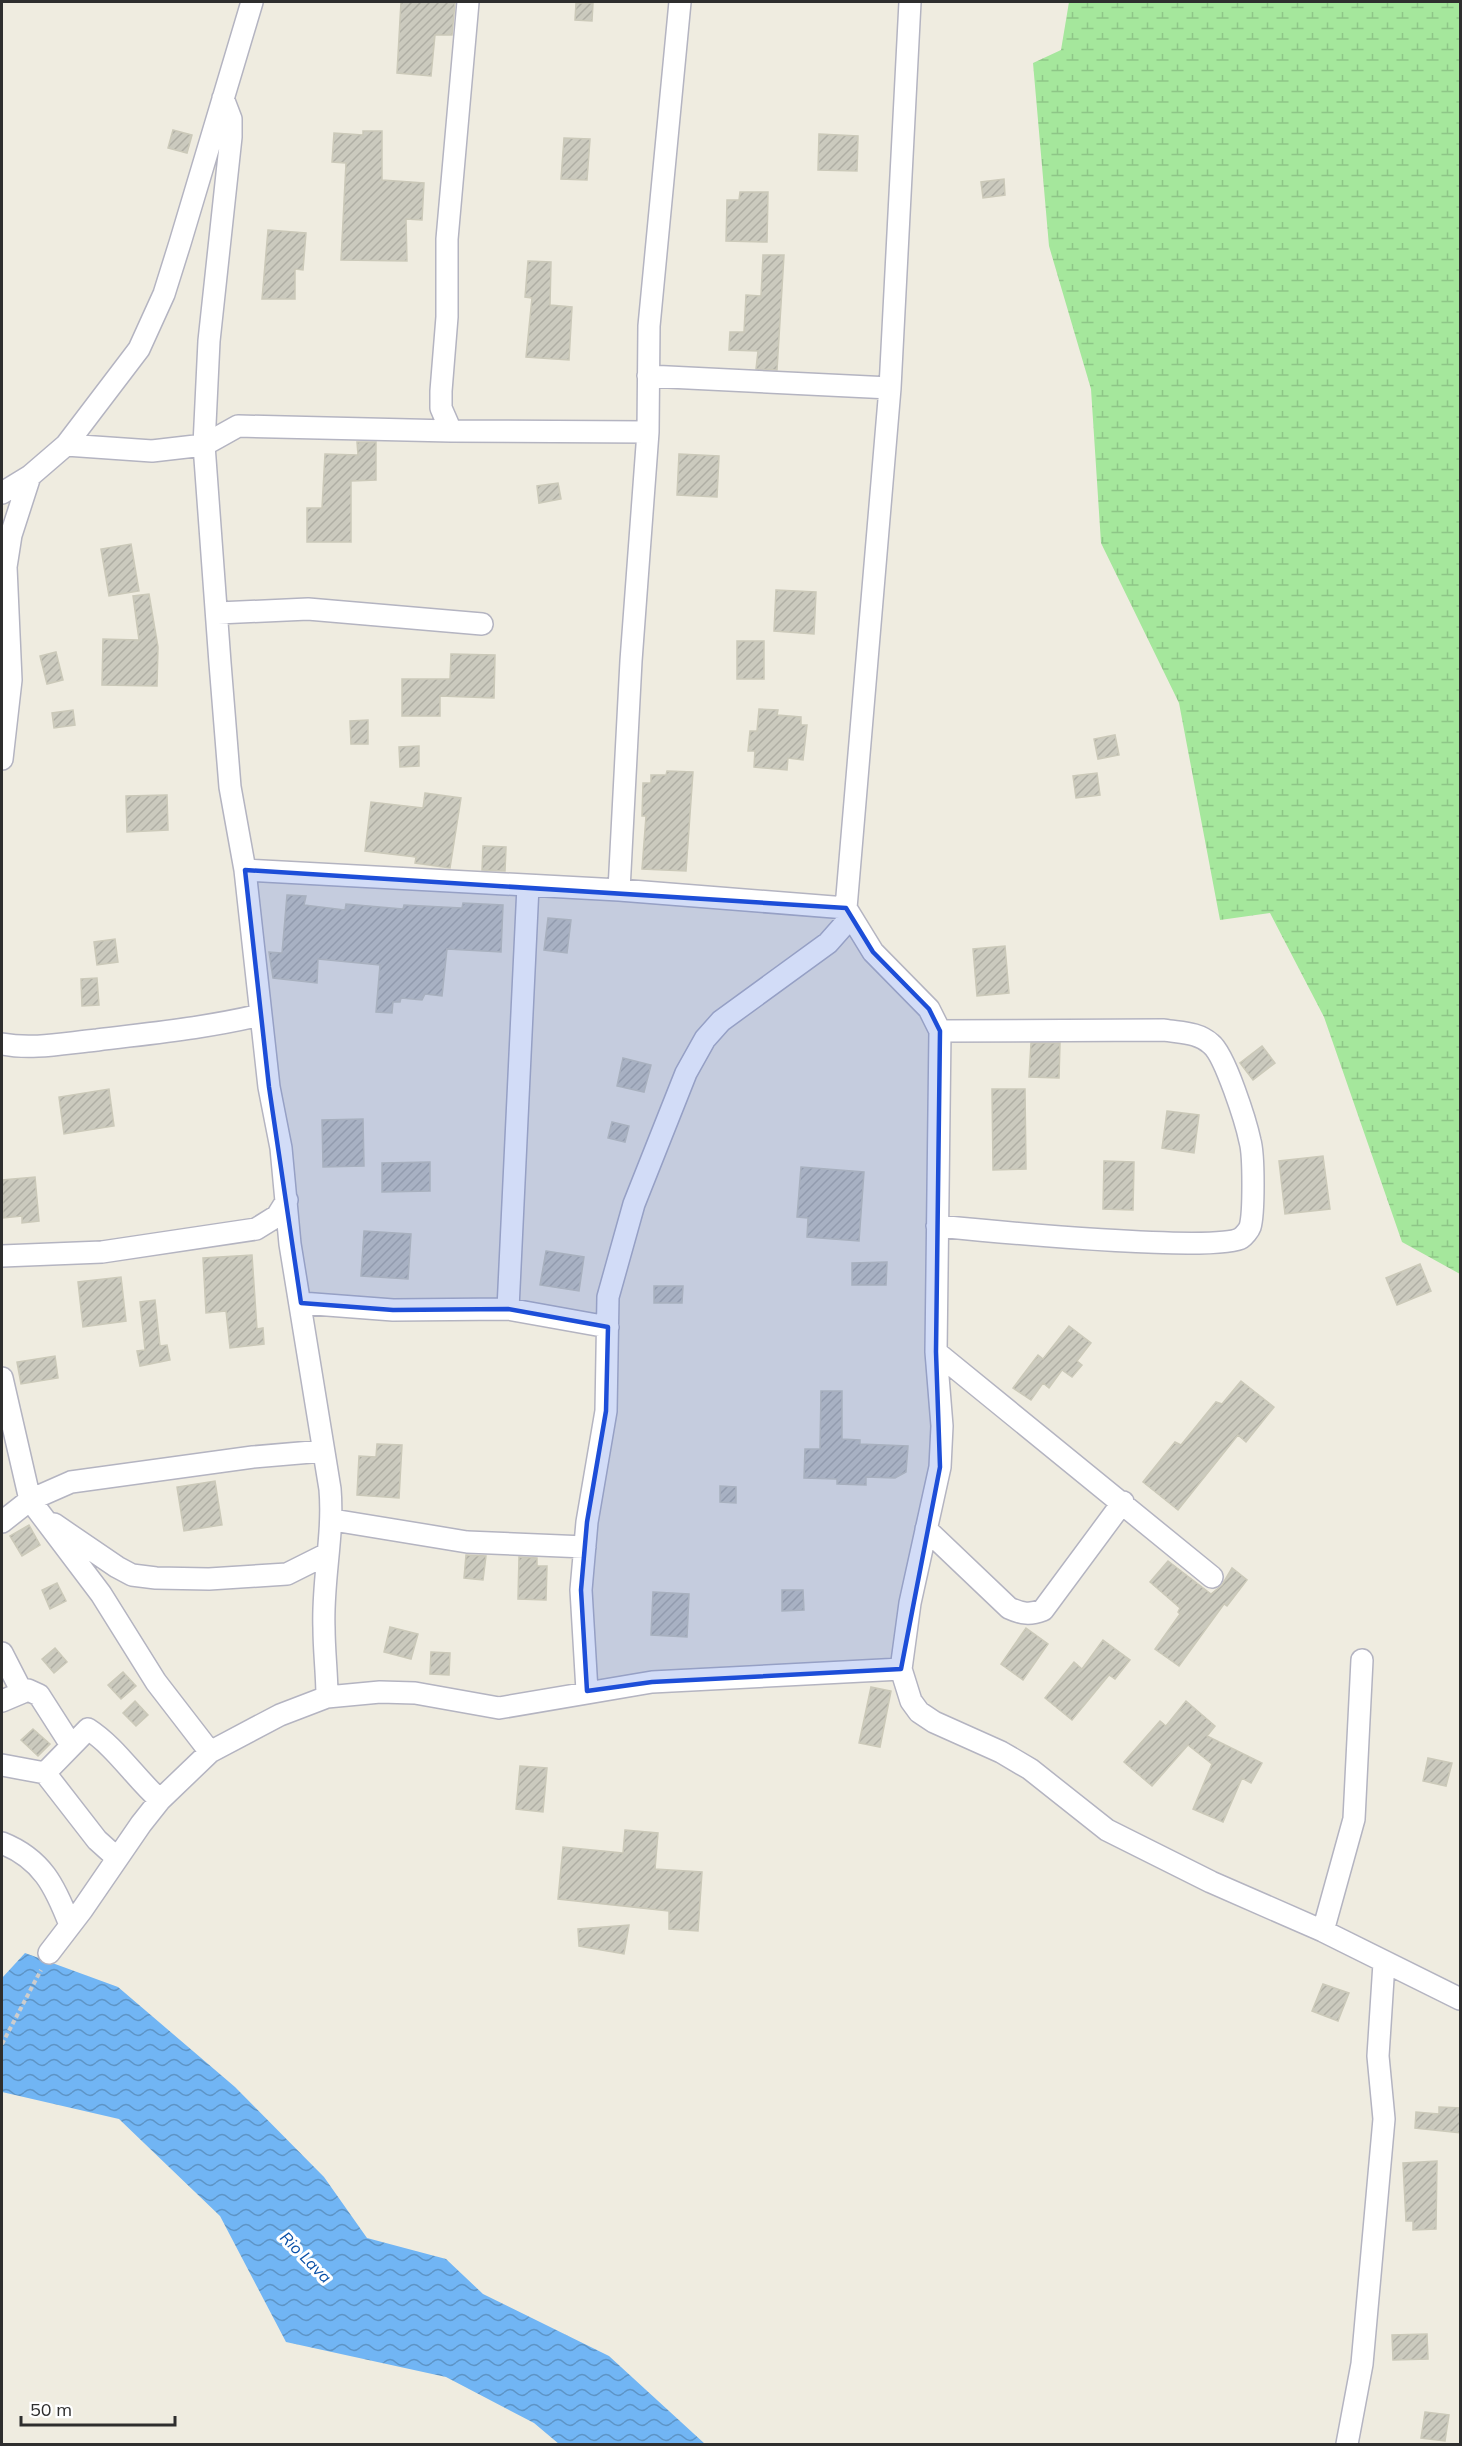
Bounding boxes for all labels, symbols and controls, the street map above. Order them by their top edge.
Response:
water label: Rio Lava [276,2227,336,2287]
scale bar [21,2389,176,2427]
text: 50 m [30,2398,72,2421]

